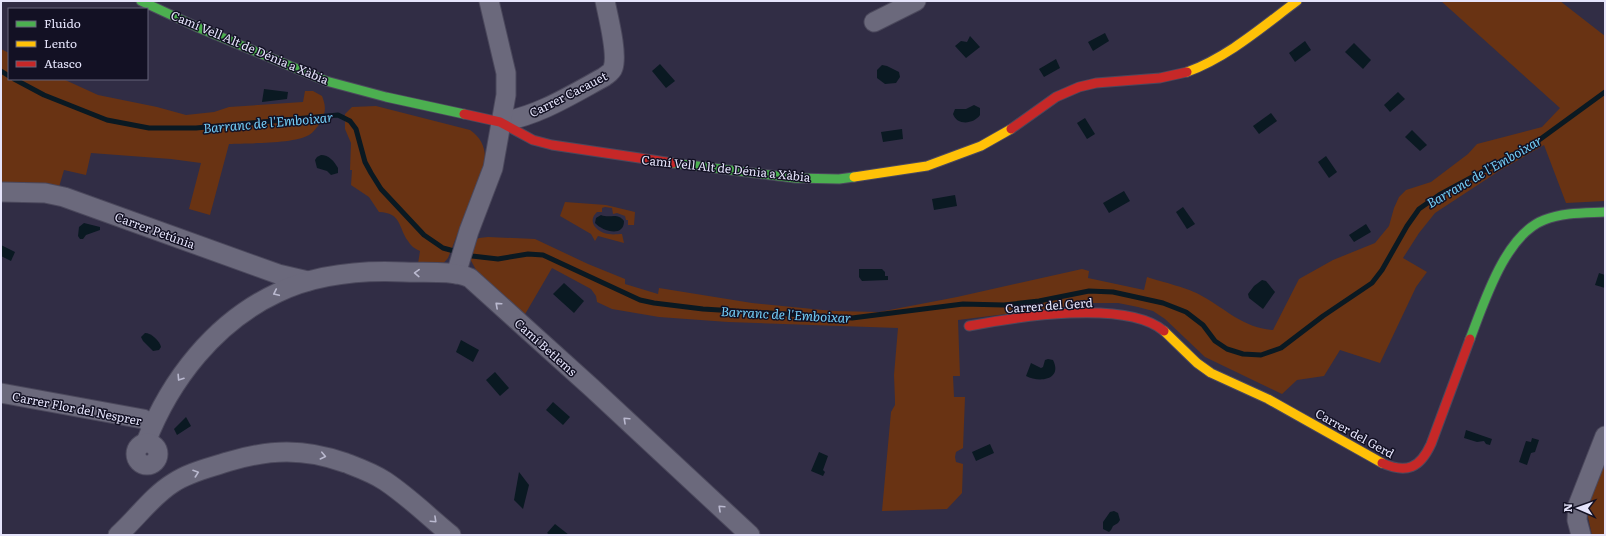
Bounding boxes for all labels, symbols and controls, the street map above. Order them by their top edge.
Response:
street label: Camí Vell Alt de Dénia a Xàbia [168,6,332,89]
legend [8,8,148,80]
text: Fluido [44,14,81,32]
text: Lento [44,34,77,52]
text: Atasco [44,54,82,72]
street label: Carrer Cacauet [526,67,610,121]
water label: Barranc de l'Emboixar [202,107,334,137]
water label: Barranc de l'Emboixar [1423,130,1545,212]
street label: Camí Vell Alt de Dénia a Xàbia [641,150,812,186]
street label: Carrer Petúnia [112,207,198,253]
one-way arrow [414,268,420,277]
one-way arrow [273,288,280,296]
street label: Carrer del Gerd [1005,293,1094,317]
water label: Barranc de l'Emboixar [720,301,852,327]
one-way arrow [496,302,503,309]
street label: Camí Betlems [511,314,582,380]
one-way arrow [178,374,185,381]
street label: Carrer Flor del Nesprer [11,387,143,429]
street label: Carrer del Gerd [1312,404,1398,462]
one-way arrow [623,417,631,425]
one-way arrow [319,451,326,460]
one-way arrow [192,469,199,477]
north arrow [1558,488,1598,528]
text: N [1559,503,1575,513]
one-way arrow [718,506,726,513]
one-way arrow [429,515,437,523]

